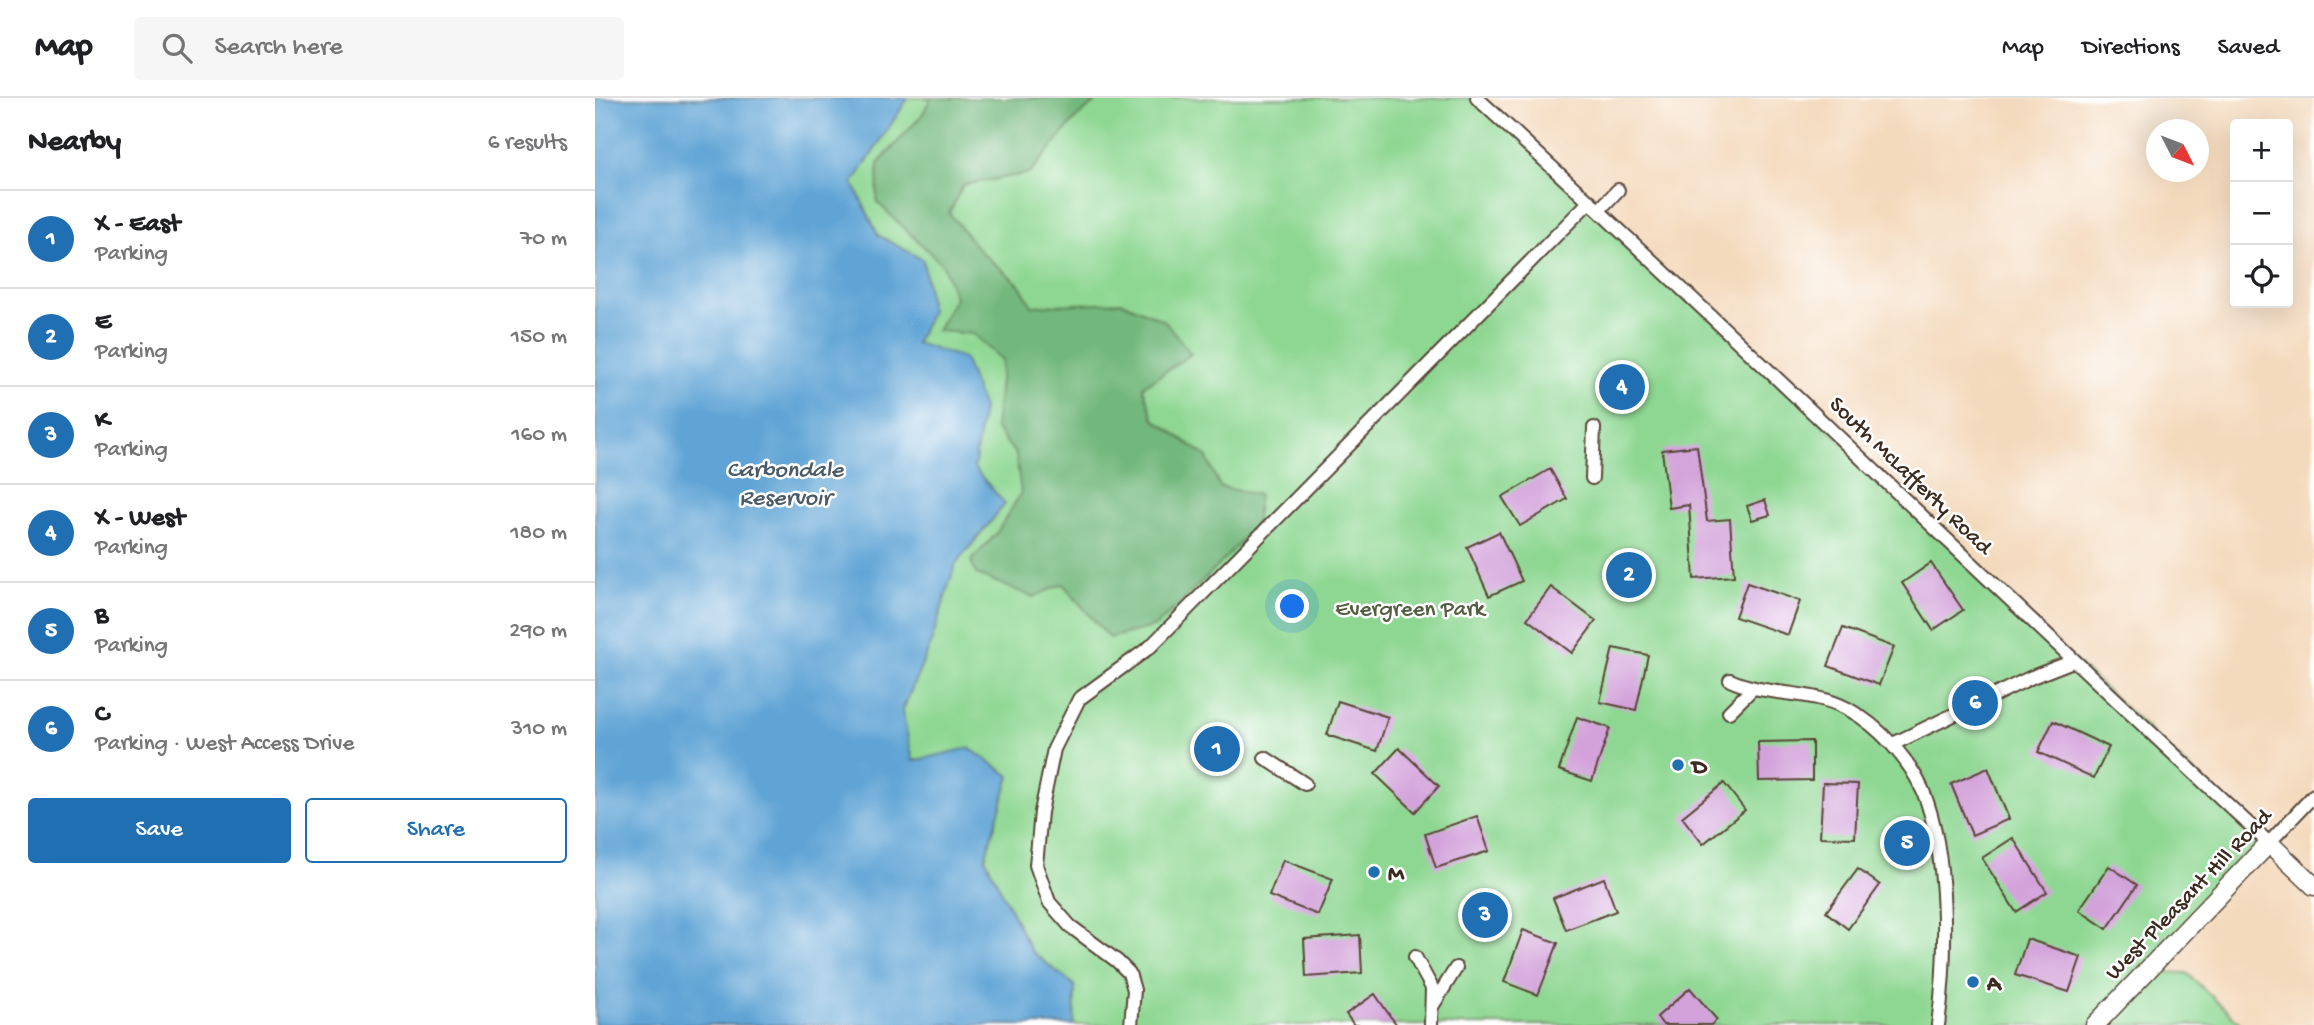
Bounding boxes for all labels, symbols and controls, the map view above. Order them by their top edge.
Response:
search box [134,17,624,80]
text: Map [35,29,92,67]
icon: search [158,29,196,67]
text: Search here [214,33,343,64]
text: Map [2002,34,2044,63]
text: Directions [2082,34,2180,63]
text: Saved [2218,34,2279,63]
north arrow [2146,119,2209,182]
map controls [2230,119,2293,308]
button: + [2230,119,2293,182]
text: Nearby [28,126,121,161]
text: 6 results [488,130,567,157]
button: − [2230,182,2293,245]
text: X - East [95,210,180,241]
text: 1 [46,226,56,253]
text: 70 m [520,226,567,253]
text: Parking [95,241,168,268]
button: locate [2230,245,2293,308]
text: E [95,308,111,339]
text: 2 [45,324,57,351]
text: 150 m [511,324,567,351]
text: Parking [95,339,168,366]
pin: 4 [1599,361,1645,413]
street label: South McLafferty Road [1822,392,1998,562]
text: K [95,406,109,437]
text: 3 [45,422,57,449]
text: 160 m [511,422,567,449]
text: Parking [95,437,168,464]
water label: Carbondale Reservoir [727,457,845,514]
text: X - West [95,504,185,535]
text: 4 [46,520,56,547]
text: 180 m [510,520,567,547]
text: Parking [95,535,168,562]
pin: 2 [1606,549,1652,601]
your location [1275,589,1309,623]
park label: Evergreen Park [1335,597,1488,624]
text: B [95,602,108,633]
text: 5 [45,618,57,645]
text: 290 m [509,618,567,645]
text: Parking [95,633,168,660]
pin: 6 [1952,677,1998,729]
text: C [95,700,109,731]
text: 6 [45,716,57,743]
text: 310 m [511,716,567,743]
pin: 1 [1194,723,1240,775]
text: Parking · West Access Drive [95,731,354,758]
place label: D [1690,755,1708,782]
marker: D [1670,757,1686,773]
button: Save [28,798,291,863]
button: Share [305,798,567,863]
street label: West Pleasant Hill Road [2101,803,2279,987]
pin: 5 [1884,817,1930,869]
place label: M [1388,862,1405,889]
marker: M [1366,864,1382,880]
pin: 3 [1462,889,1508,941]
place label: A [1986,972,2002,999]
marker: A [1965,974,1981,990]

